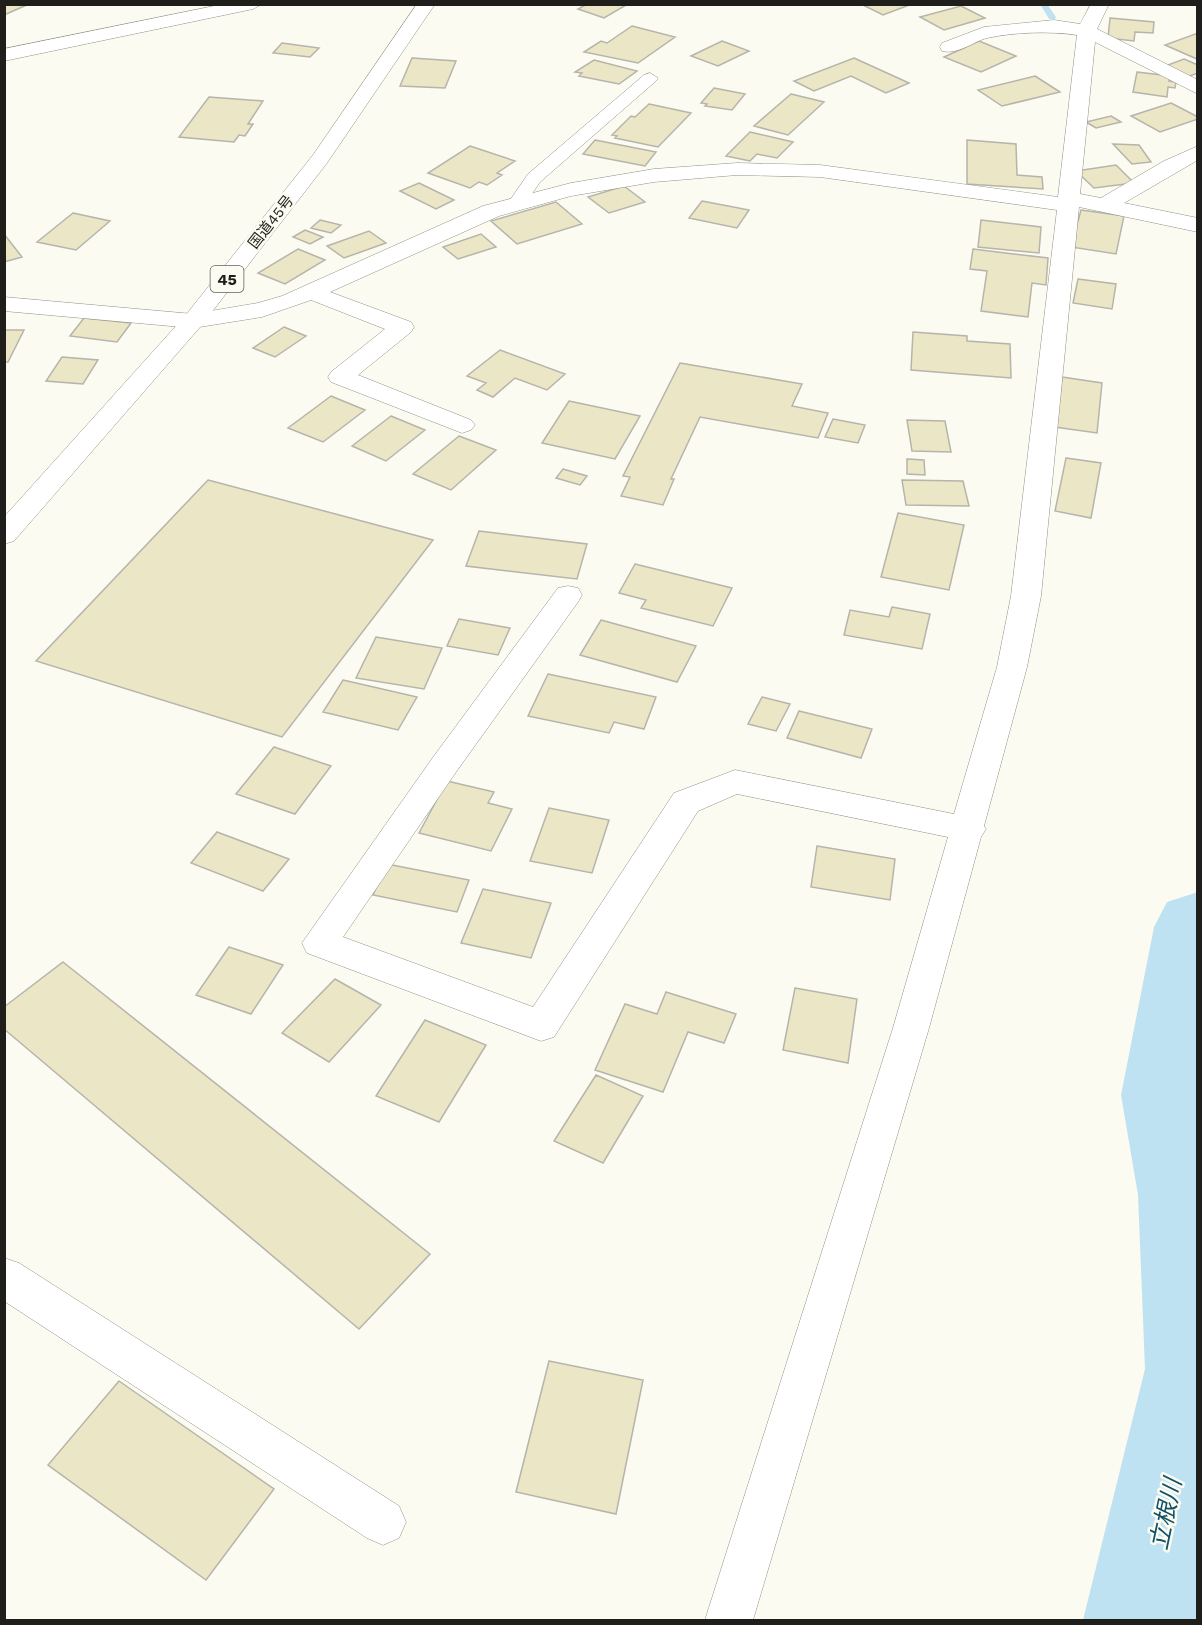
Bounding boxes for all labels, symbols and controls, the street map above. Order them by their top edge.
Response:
street label: 国道45号 [245,192,297,252]
road number: 45 [210,266,244,292]
water label: 立根川 [1145,1473,1188,1552]

